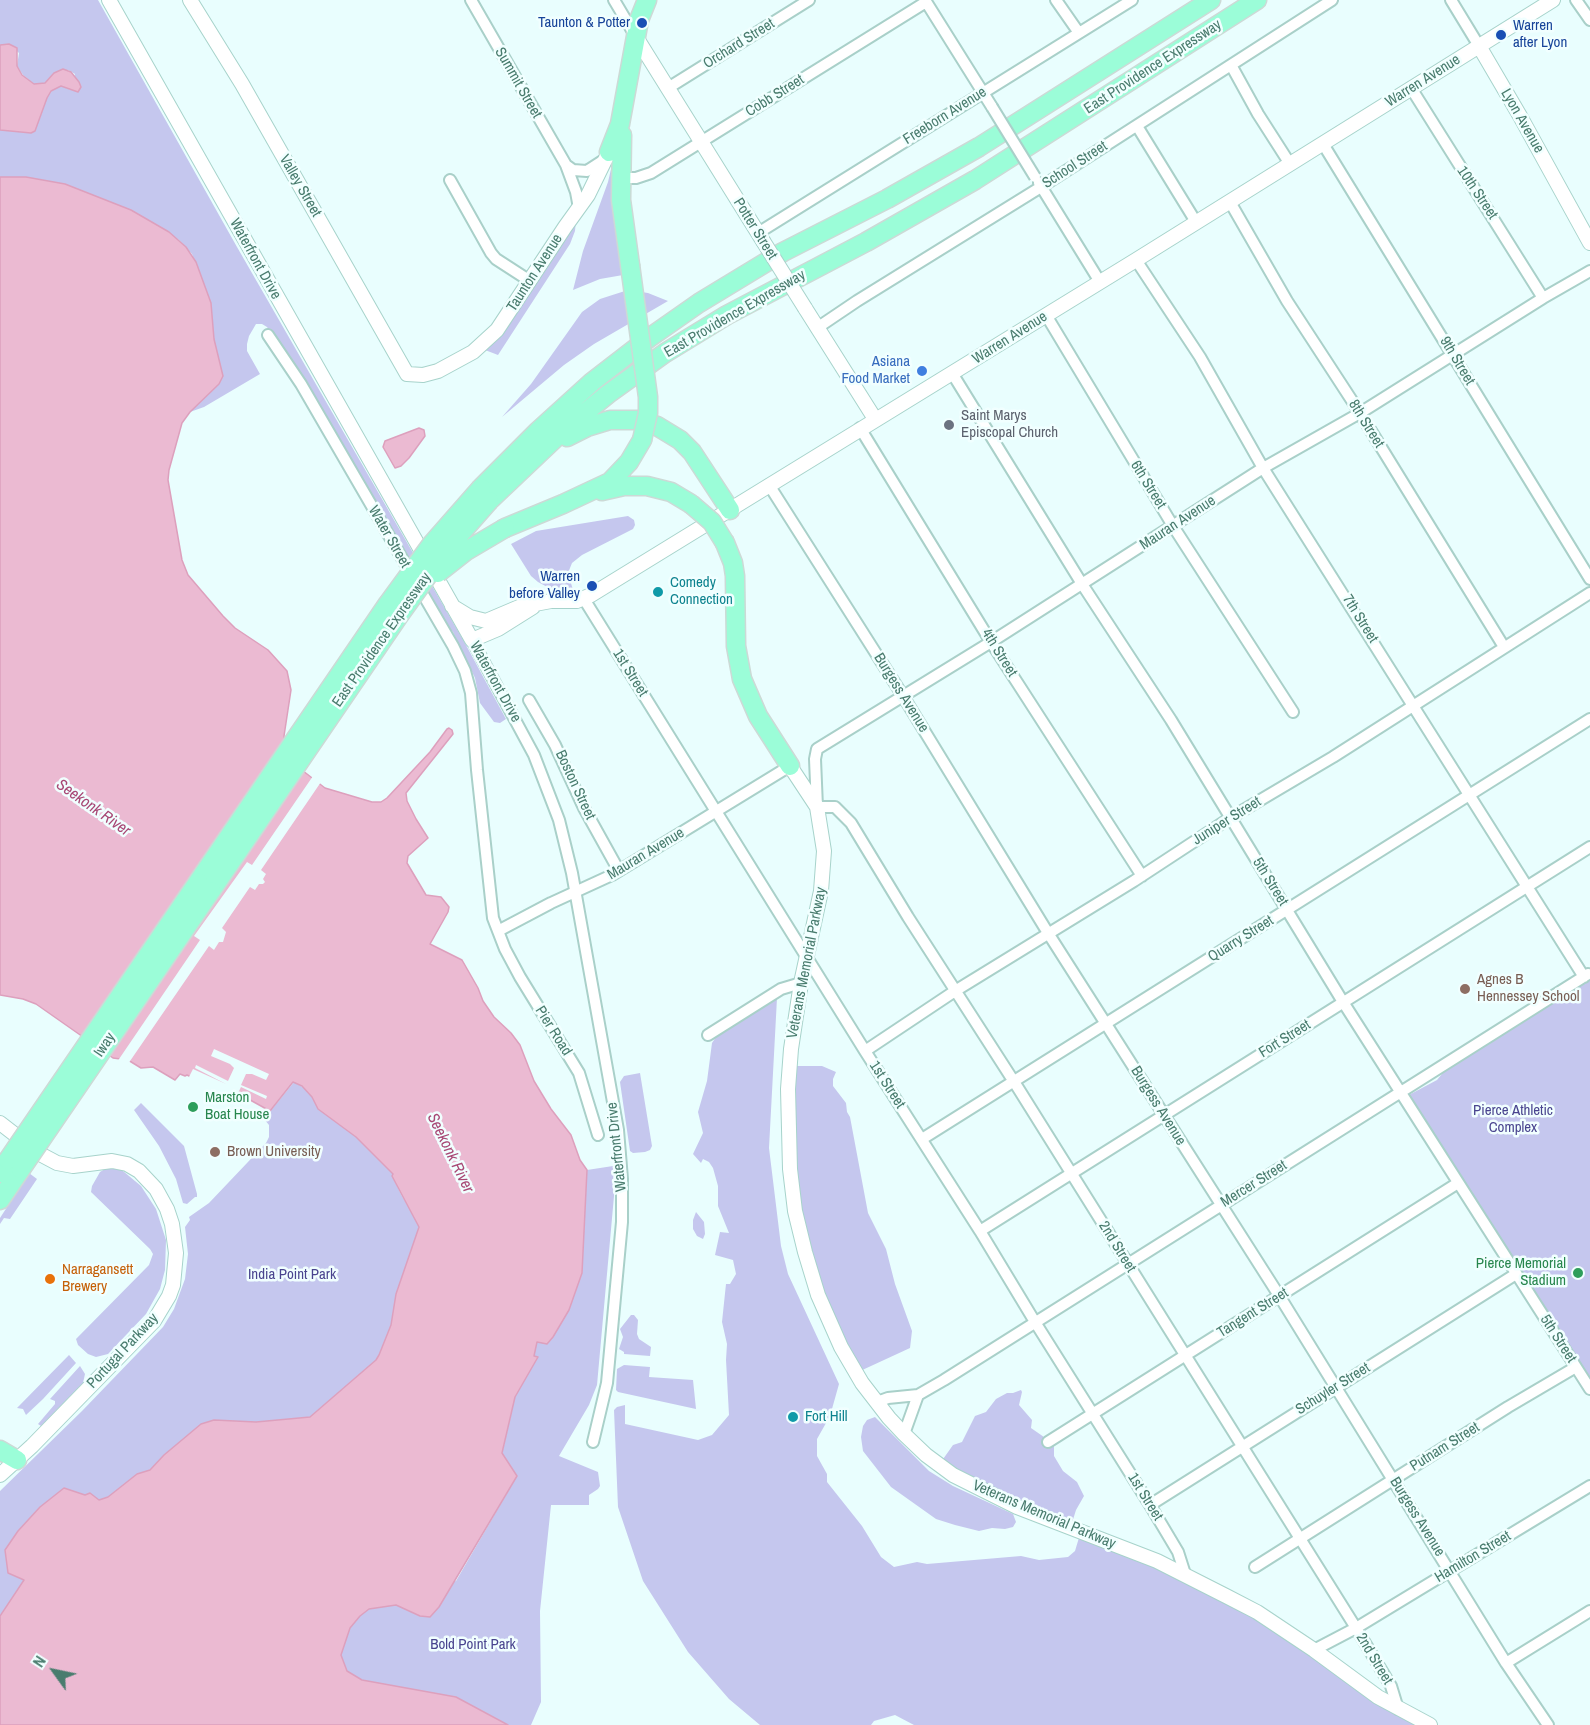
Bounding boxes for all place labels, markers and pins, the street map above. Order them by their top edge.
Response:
place label: Taunton & Potter [538,14,630,32]
marker: Taunton & Potter [635,16,649,30]
place label: Warren after Lyon [1513,17,1567,52]
marker: Warren after Lyon [1494,28,1508,42]
place label: Asiana Food Market [842,353,910,388]
marker: Asiana Food Market [915,364,929,378]
place label: Saint Marys Episcopal Church [961,407,1058,442]
marker: Saint Marys Episcopal Church [942,418,956,432]
place label: Warren before Valley [509,568,580,603]
place label: Comedy Connection [670,574,733,609]
marker: Warren before Valley [585,579,599,593]
marker: Comedy Connection [651,585,665,599]
place label: Agnes B Hennessey School [1477,971,1580,1006]
marker: Agnes B Hennessey School [1458,982,1472,996]
place label: Marston Boat House [205,1089,269,1124]
marker: Marston Boat House [186,1100,200,1114]
place label: Brown University [227,1143,321,1161]
marker: Brown University [208,1145,222,1159]
place label: Pierce Memorial Stadium [1476,1255,1566,1290]
place label: Narragansett Brewery [62,1261,133,1296]
marker: Pierce Memorial Stadium [1571,1266,1585,1280]
marker: Narragansett Brewery [43,1272,57,1286]
place label: Fort Hill [805,1408,847,1426]
marker: Fort Hill [786,1410,800,1424]

